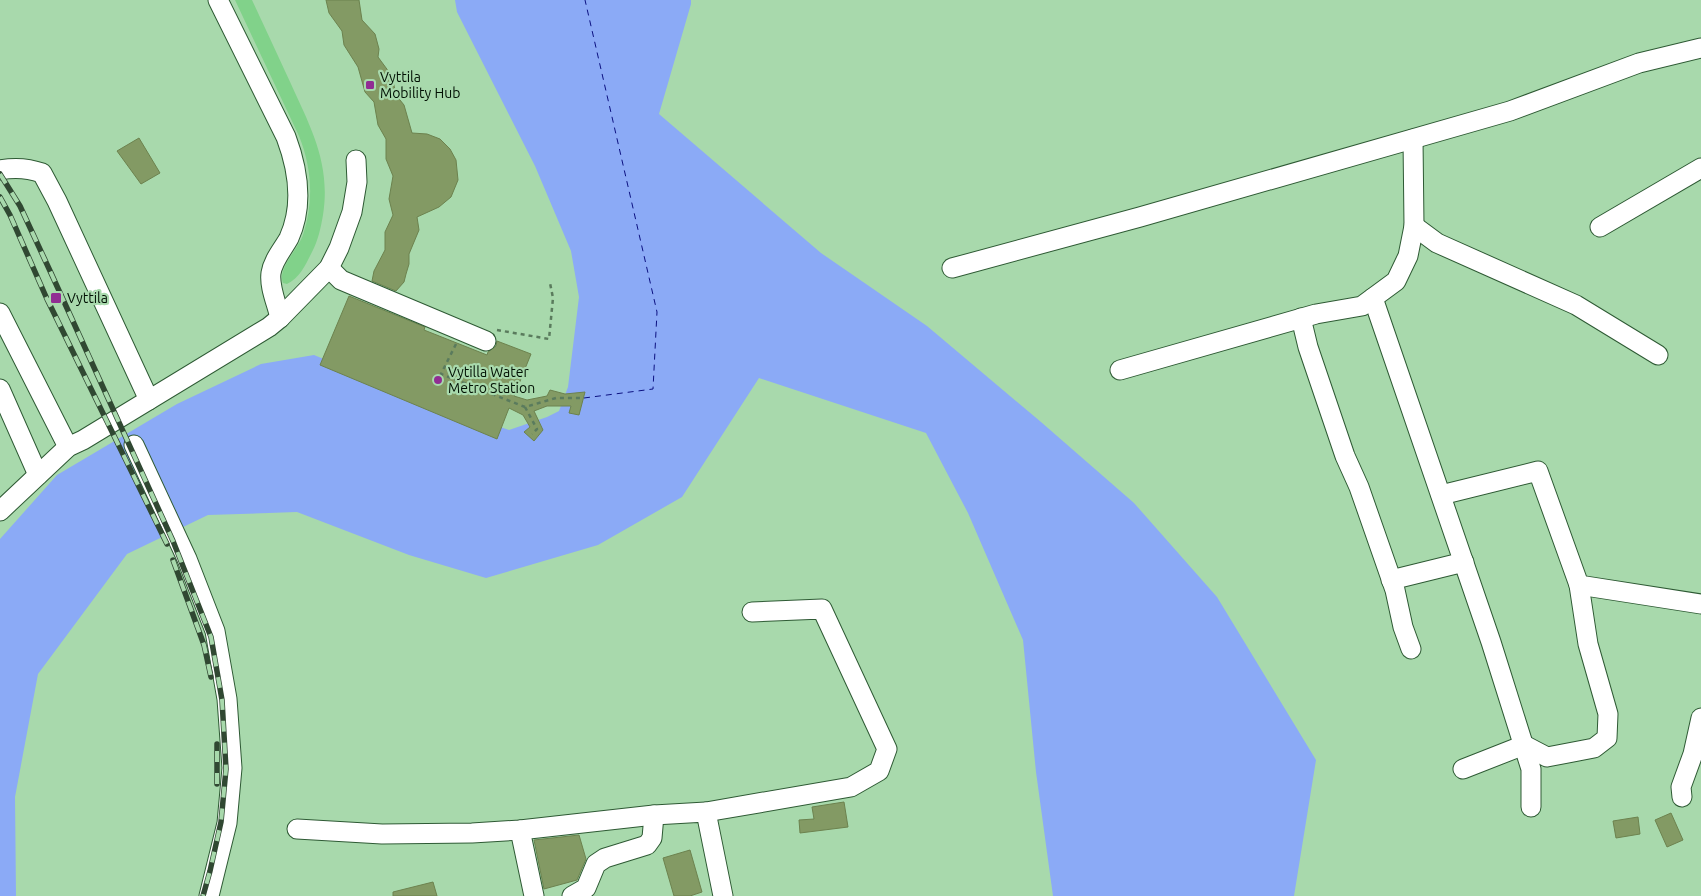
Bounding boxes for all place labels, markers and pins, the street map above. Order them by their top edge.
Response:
place label: Vyttila Mobility Hub [380,69,460,101]
marker: Vyttila Mobility Hub [364,79,376,91]
place label: Vyttila [67,290,108,306]
marker: Vyttila [49,291,63,305]
place label: Vytilla Water Metro Station [448,364,535,396]
marker: Vytilla Water Metro Station [432,374,444,386]

